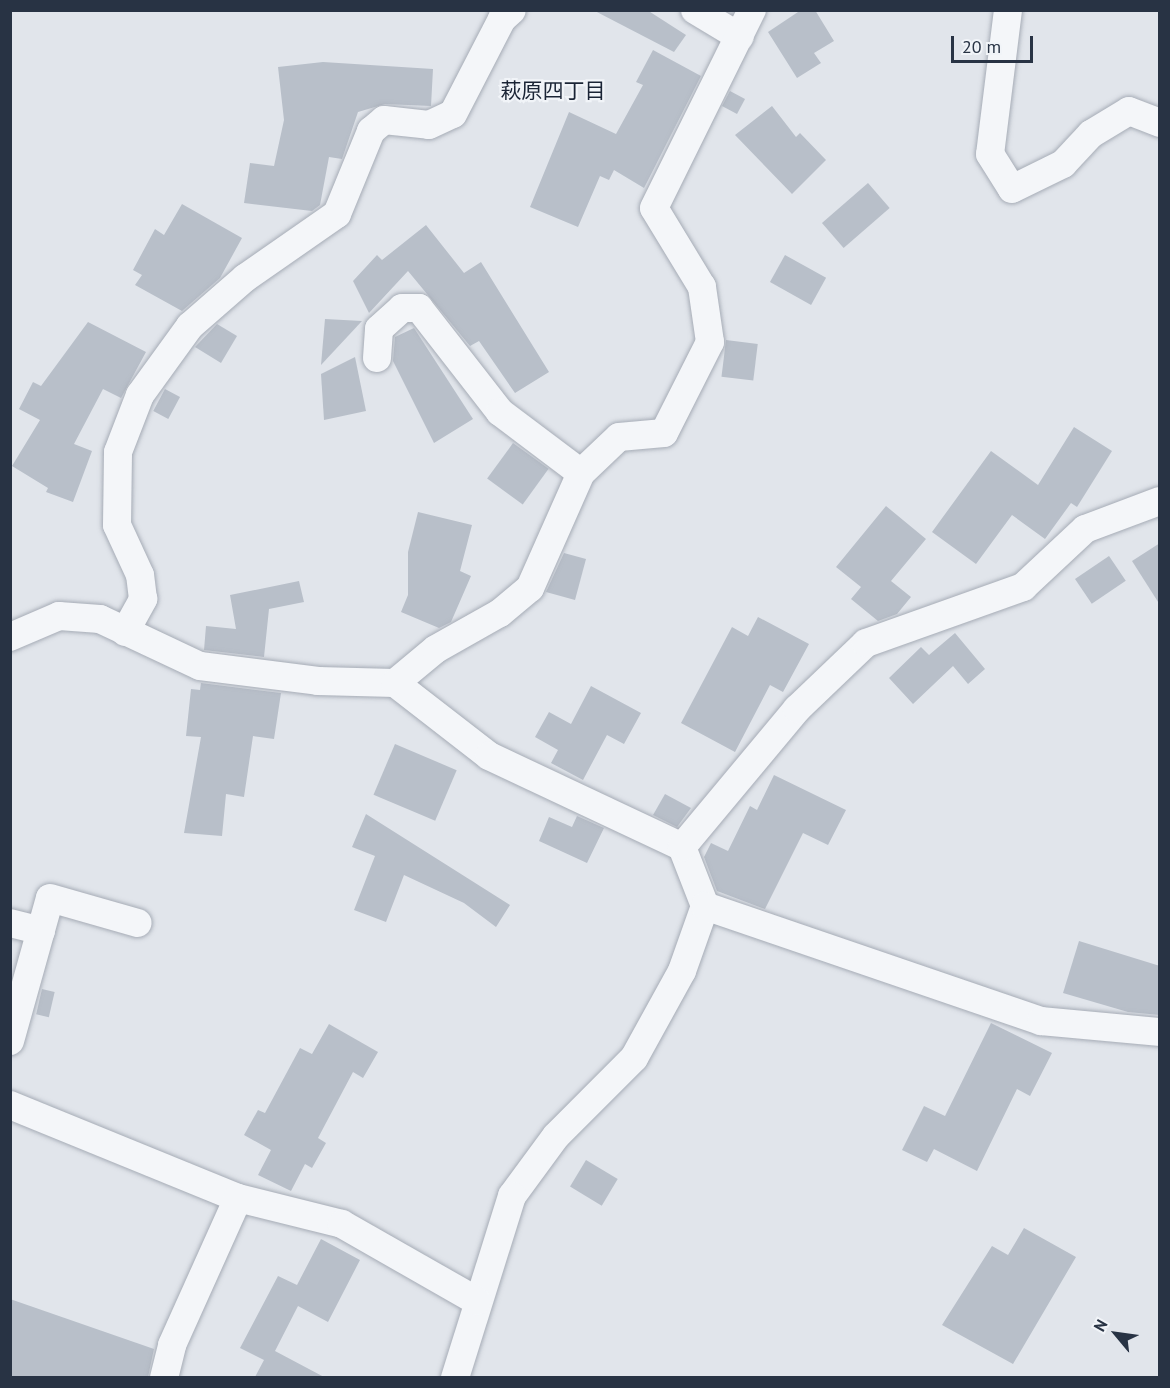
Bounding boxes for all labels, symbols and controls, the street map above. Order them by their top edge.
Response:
scale bar [954,24,1036,62]
text: 20 m [962,35,1001,58]
district label: 萩原四丁目 [501,78,605,104]
north arrow [1086,1304,1146,1364]
text: N [1089,1316,1112,1335]

